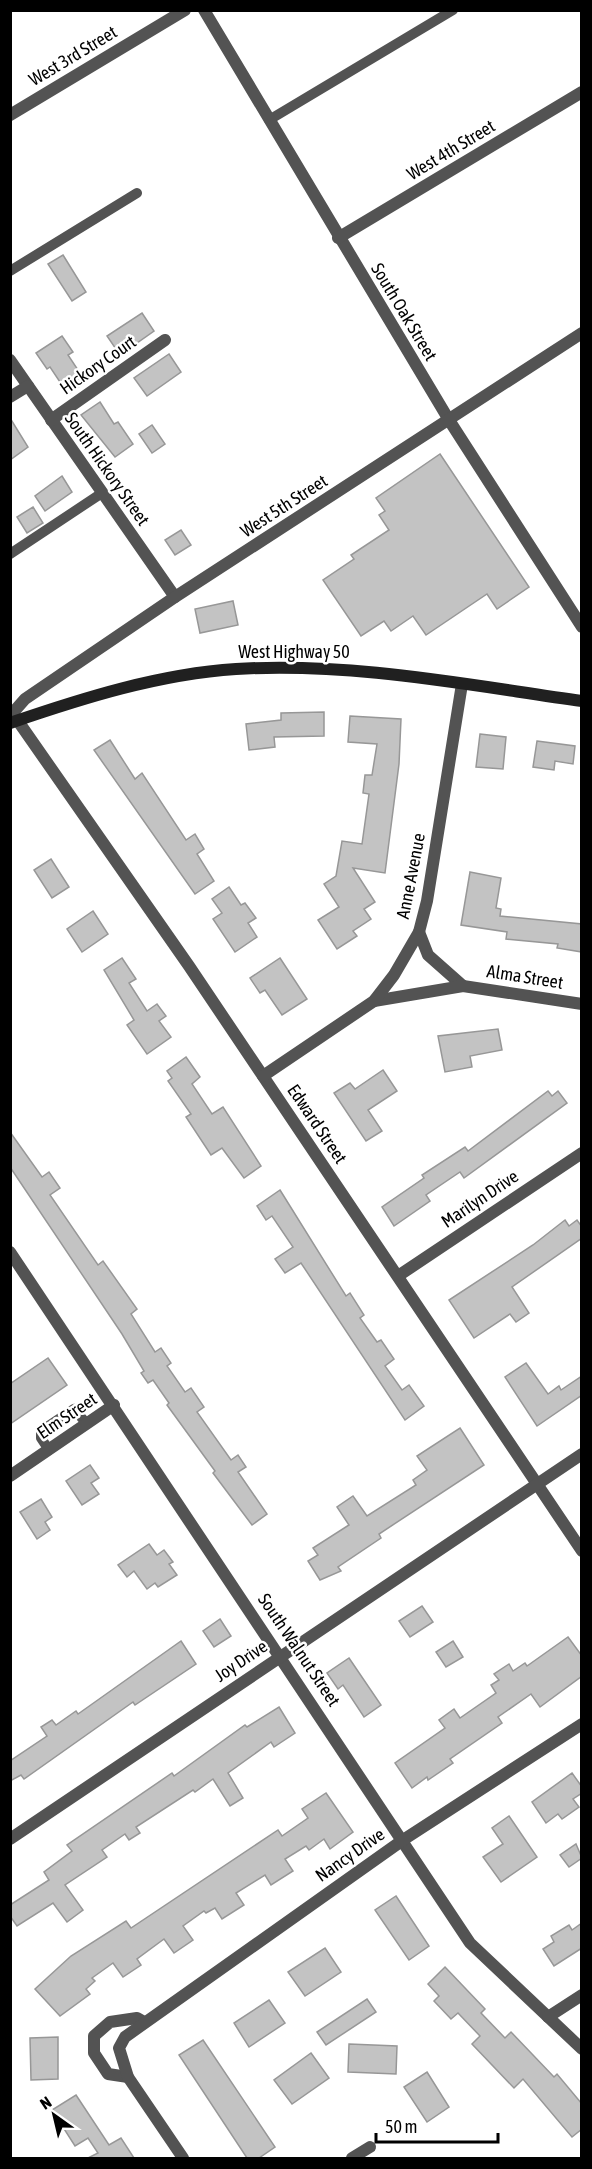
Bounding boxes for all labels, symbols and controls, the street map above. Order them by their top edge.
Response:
street label: West 3rd Street [25,21,121,90]
street label: West 4th Street [403,115,499,184]
street label: South Oak Street [367,259,442,364]
street label: Hickory Court [56,331,140,398]
street label: South Hickory Street [61,408,154,529]
street label: West 5th Street [236,470,331,541]
street label: West Highway 50 [238,641,350,662]
street label: Anne Avenue [392,831,429,920]
street label: Alma Street [485,960,565,993]
street label: Edward Street [283,1080,352,1167]
street label: Marilyn Drive [437,1165,522,1232]
street label: Elm Street [33,1388,101,1443]
street label: South Walnut Street [254,1589,345,1710]
street label: Joy Drive [210,1635,271,1686]
street label: Nancy Drive [311,1823,388,1886]
north arrow [24,2085,84,2145]
text: N [37,2092,55,2113]
scale bar [376,2106,498,2144]
text: 50 m [385,2116,417,2137]

